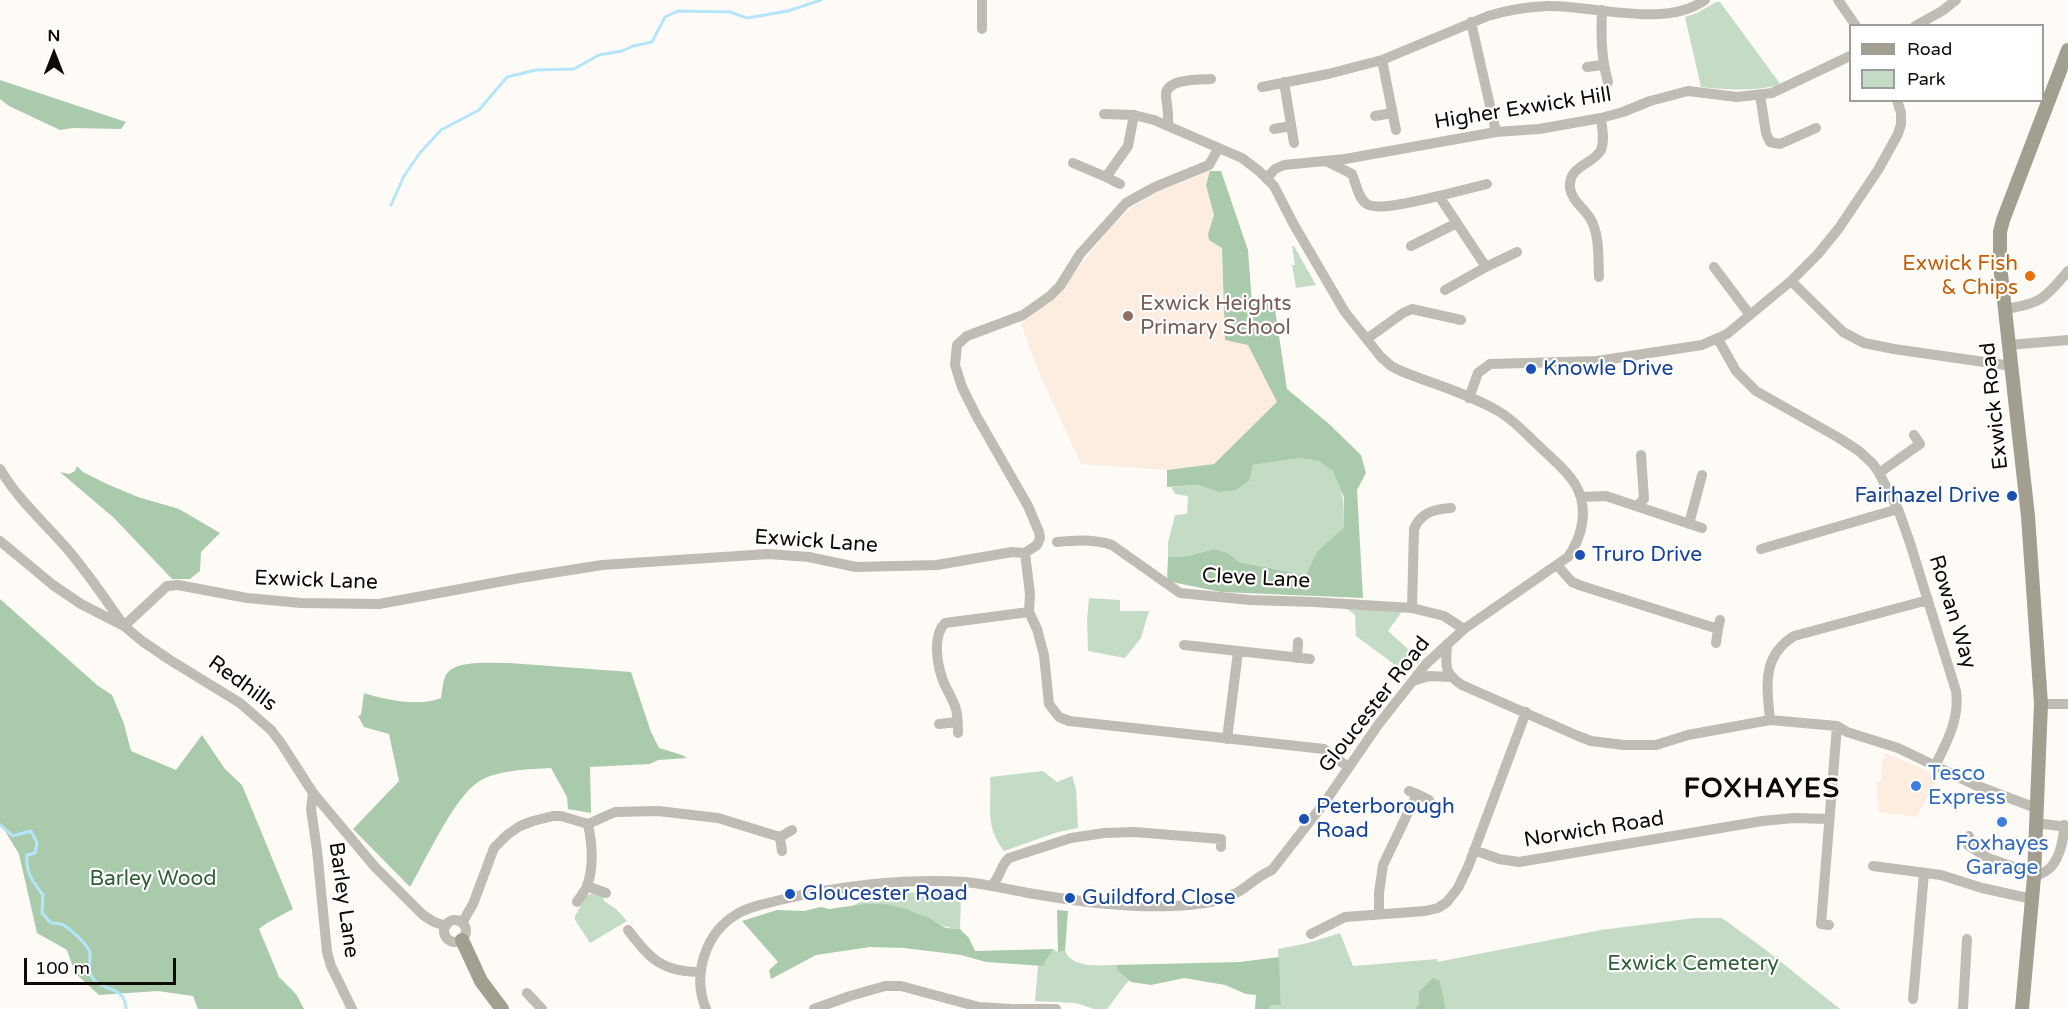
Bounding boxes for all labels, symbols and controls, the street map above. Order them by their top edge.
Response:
north arrow [24,24,84,84]
legend [1849,24,2044,102]
text: N [48,26,60,46]
text: Road [1907,38,1952,60]
text: Park [1907,68,1945,90]
street label: Higher Exwick Hill [1433,83,1613,135]
place label: Exwick Fish & Chips [1902,251,2018,301]
marker: Exwick Fish & Chips [2023,269,2037,283]
place label: Exwick Heights Primary School [1140,291,1292,341]
marker: Exwick Heights Primary School [1121,309,1135,323]
street label: Exwick Road [1976,341,2014,471]
place label: Knowle Drive [1543,356,1673,382]
marker: Knowle Drive [1524,362,1538,376]
place label: Fairhazel Drive [1854,483,2000,509]
marker: Fairhazel Drive [2005,489,2019,503]
street label: Exwick Lane [753,525,879,559]
place label: Truro Drive [1592,542,1702,568]
marker: Truro Drive [1573,548,1587,562]
street label: Rowan Way [1923,552,1981,672]
street label: Cleve Lane [1201,564,1311,594]
street label: Exwick Lane [254,566,378,596]
street label: Gloucester Road [1314,632,1436,778]
street label: Redhills [203,651,281,717]
place label: Tesco Express [1928,761,2006,811]
district label: FOXHAYES [1683,774,1841,806]
marker: Tesco Express [1909,779,1923,793]
place label: Peterborough Road [1316,794,1455,844]
street label: Norwich Road [1522,806,1666,854]
marker: Peterborough Road [1297,812,1311,826]
marker: Foxhayes Garage [1995,815,2009,829]
place label: Foxhayes Garage [1955,831,2049,881]
street label: Barley Lane [322,840,364,960]
park label: Barley Wood [89,866,217,892]
place label: Gloucester Road [802,881,968,907]
place label: Guildford Close [1082,885,1236,911]
marker: Gloucester Road [783,887,797,901]
marker: Guildford Close [1063,891,1077,905]
scale bar [27,946,178,984]
park label: Exwick Cemetery [1607,951,1779,977]
text: 100 m [35,957,90,979]

